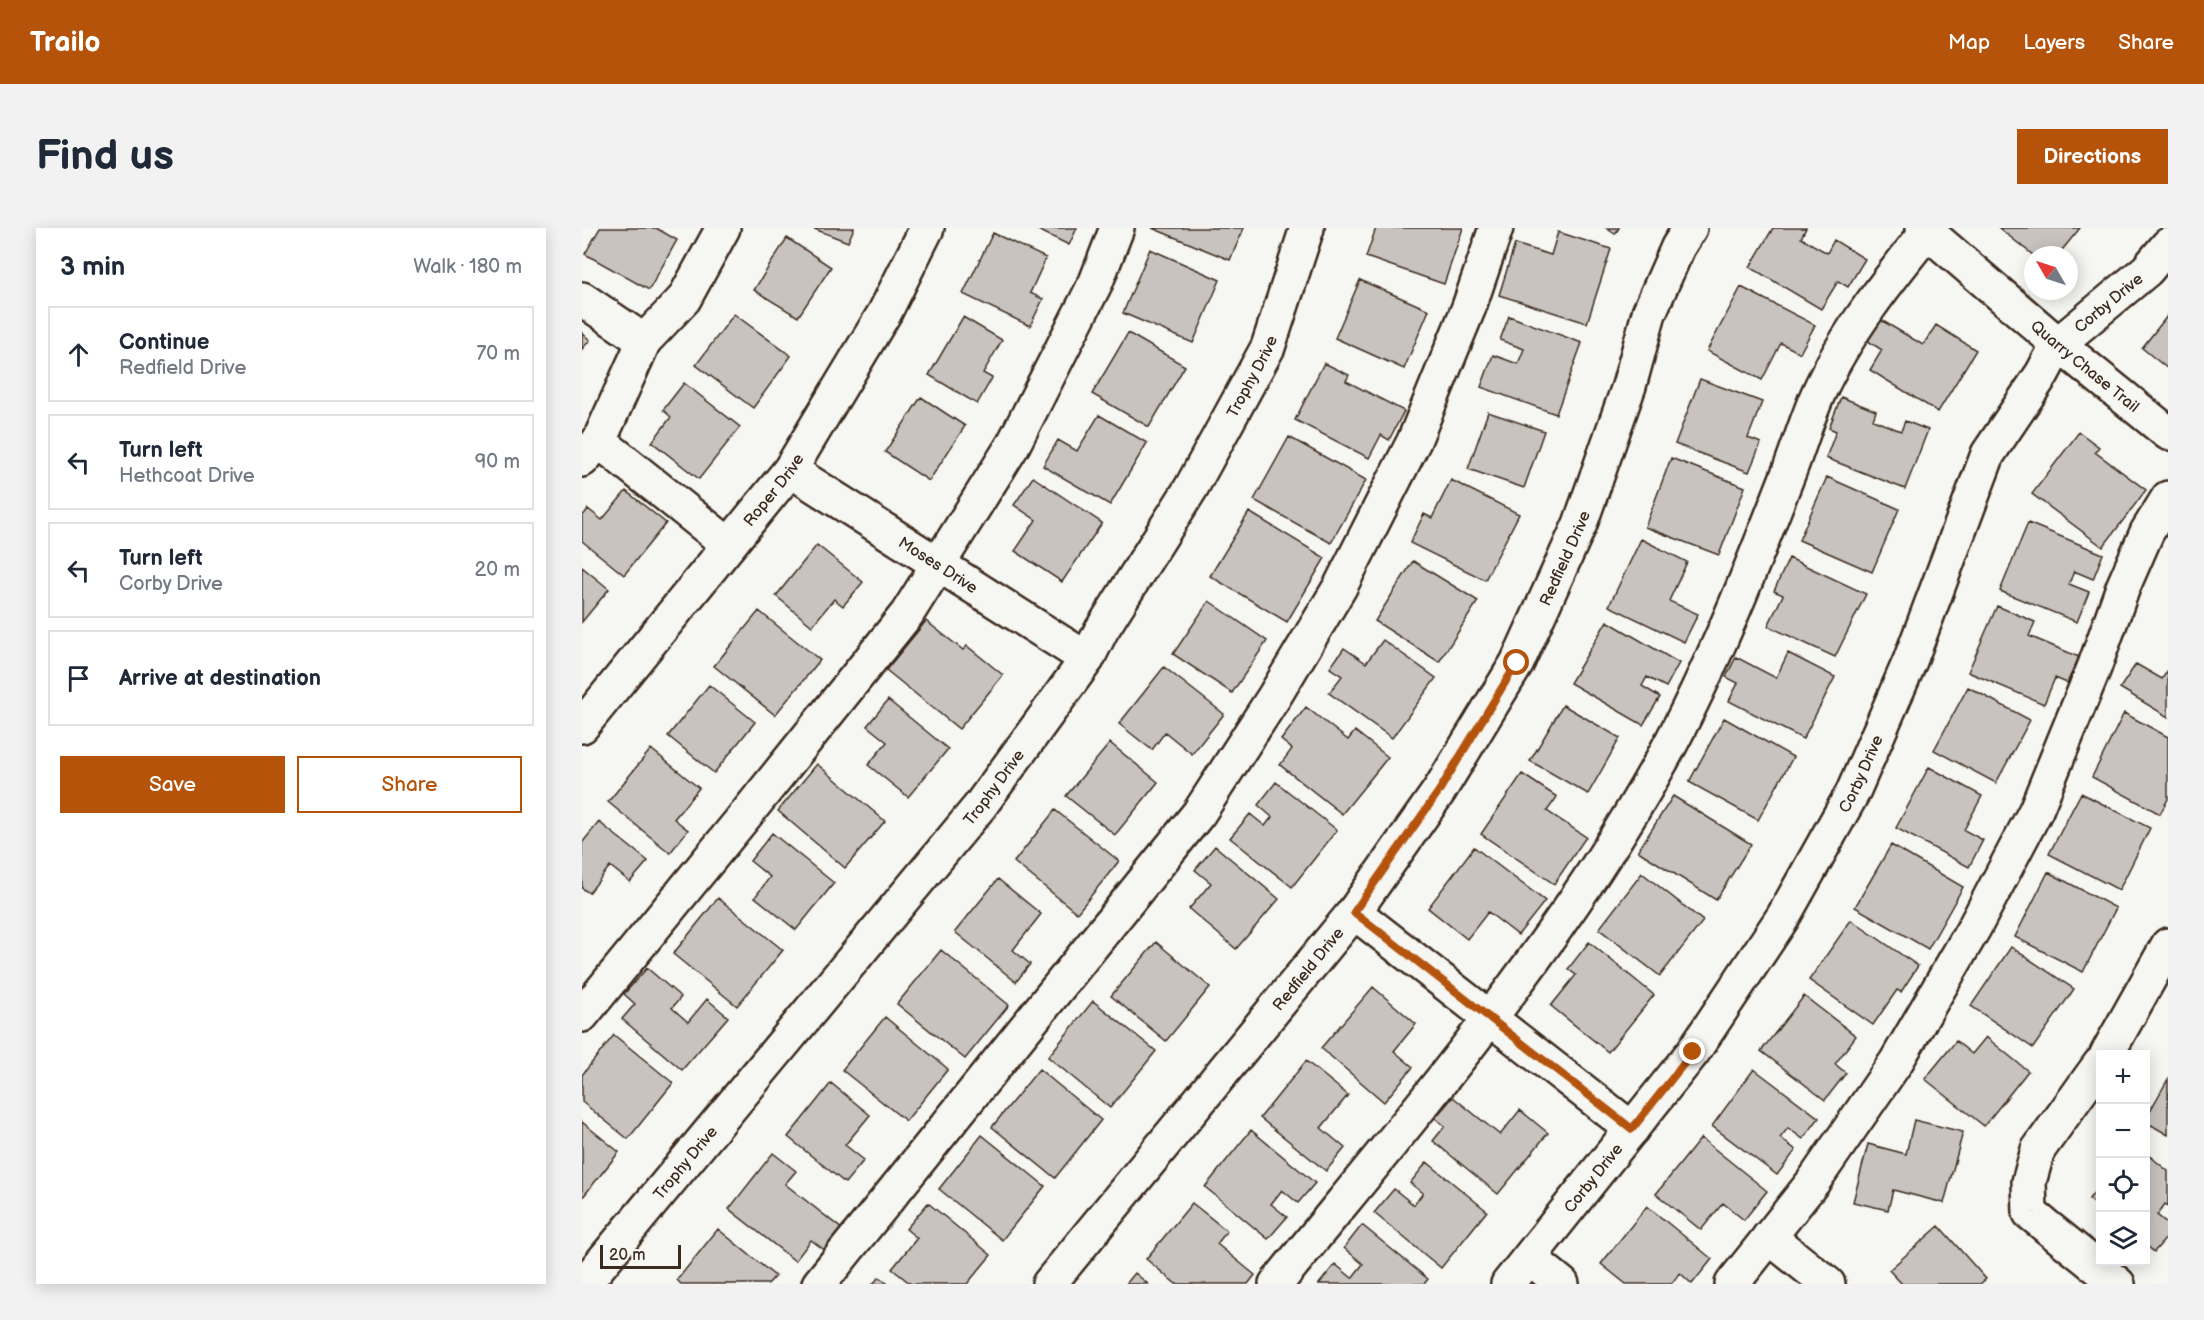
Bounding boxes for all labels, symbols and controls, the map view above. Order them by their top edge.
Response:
text: Trailo [30,26,101,59]
text: Map [1948,30,1990,55]
text: Layers [2023,30,2085,55]
text: Share [2118,30,2174,55]
button: Directions [2017,129,2168,184]
text: Find us [36,131,174,182]
north arrow [2024,246,2078,300]
text: 3 min [60,252,125,283]
text: Walk · 180 m [413,255,522,279]
street label: Corby Drive [2071,269,2148,337]
street label: Quarry Chase Trail [2026,317,2143,417]
text: Continue [119,329,209,356]
street label: Trophy Drive [1223,333,1282,421]
icon: ahead [62,338,95,371]
text: 70 m [476,342,520,366]
text: Redfield Drive [119,356,246,380]
text: Turn left [119,437,203,464]
icon: left [62,446,95,479]
text: 90 m [475,450,520,474]
street label: Roper Drive [740,450,809,531]
text: Hethcoat Drive [119,464,255,488]
street label: Redfield Drive [1536,508,1595,609]
street label: Moses Drive [895,534,981,598]
text: Turn left [119,545,203,572]
icon: left [62,554,95,587]
text: 20 m [475,558,520,582]
text: Corby Drive [119,572,223,596]
route start [1503,649,1529,675]
icon: arrive [62,662,95,695]
text: Arrive at destination [119,665,321,692]
street label: Corby Drive [1835,732,1888,816]
street label: Trophy Drive [960,746,1029,830]
button: Save [60,756,285,813]
button: Share [297,756,522,813]
street label: Redfield Drive [1269,924,1349,1015]
route end [1679,1038,1705,1064]
map controls [2096,1050,2150,1266]
button: + [2096,1050,2150,1104]
button: − [2096,1104,2150,1158]
street label: Trophy Drive [650,1122,722,1204]
street label: Corby Drive [1561,1140,1628,1217]
button: locate [2096,1158,2150,1212]
button: layers [2096,1212,2150,1266]
scale bar [600,1242,681,1270]
text: 20 m [609,1246,645,1265]

